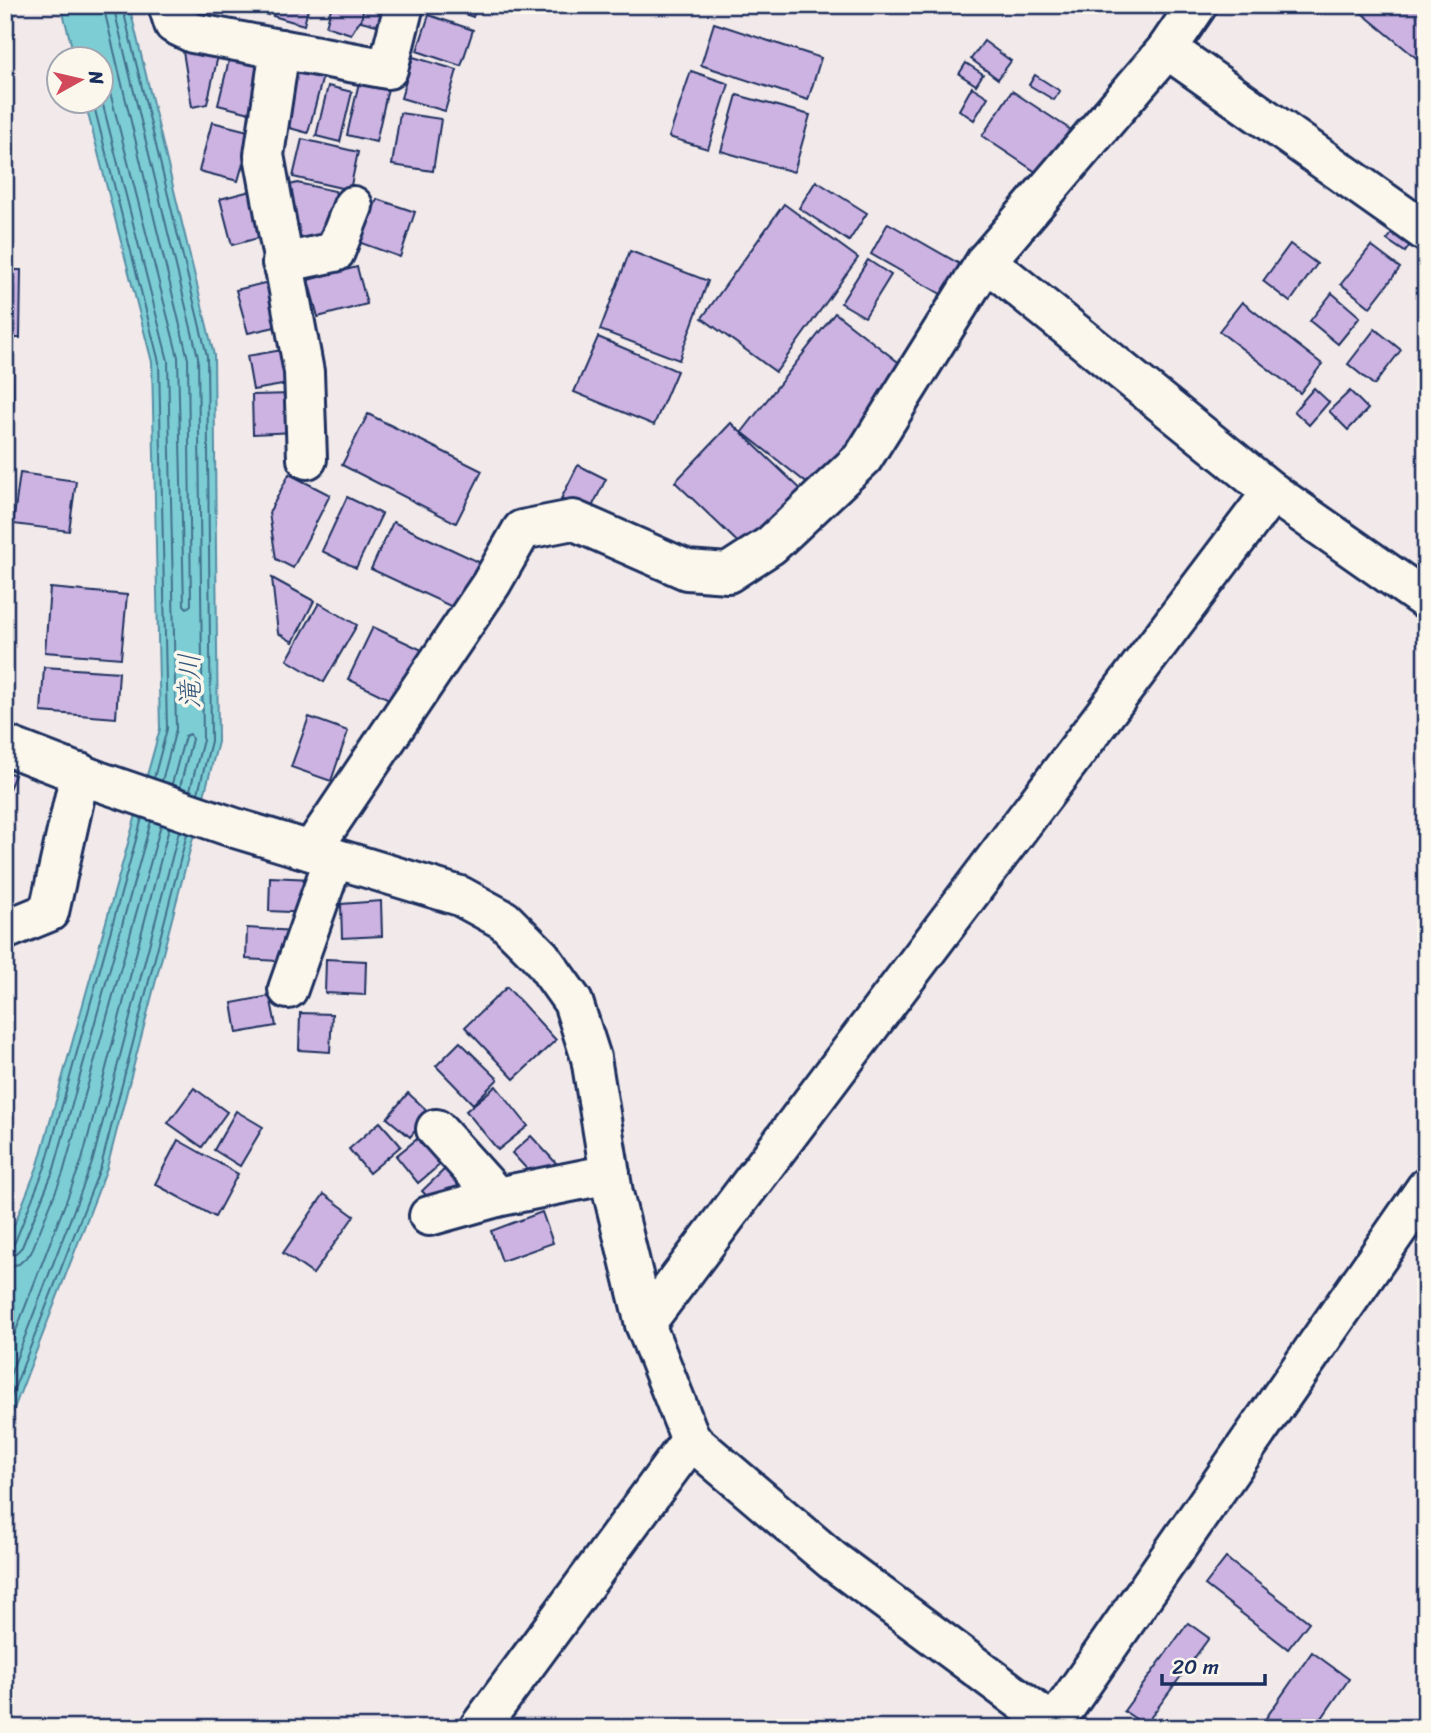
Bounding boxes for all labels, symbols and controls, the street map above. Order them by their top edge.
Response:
north arrow [46,46,116,116]
text: N [79,68,114,87]
water label: 滝川 [165,653,214,709]
scale bar [1162,1642,1265,1686]
text: 20 m [1172,1648,1219,1686]

